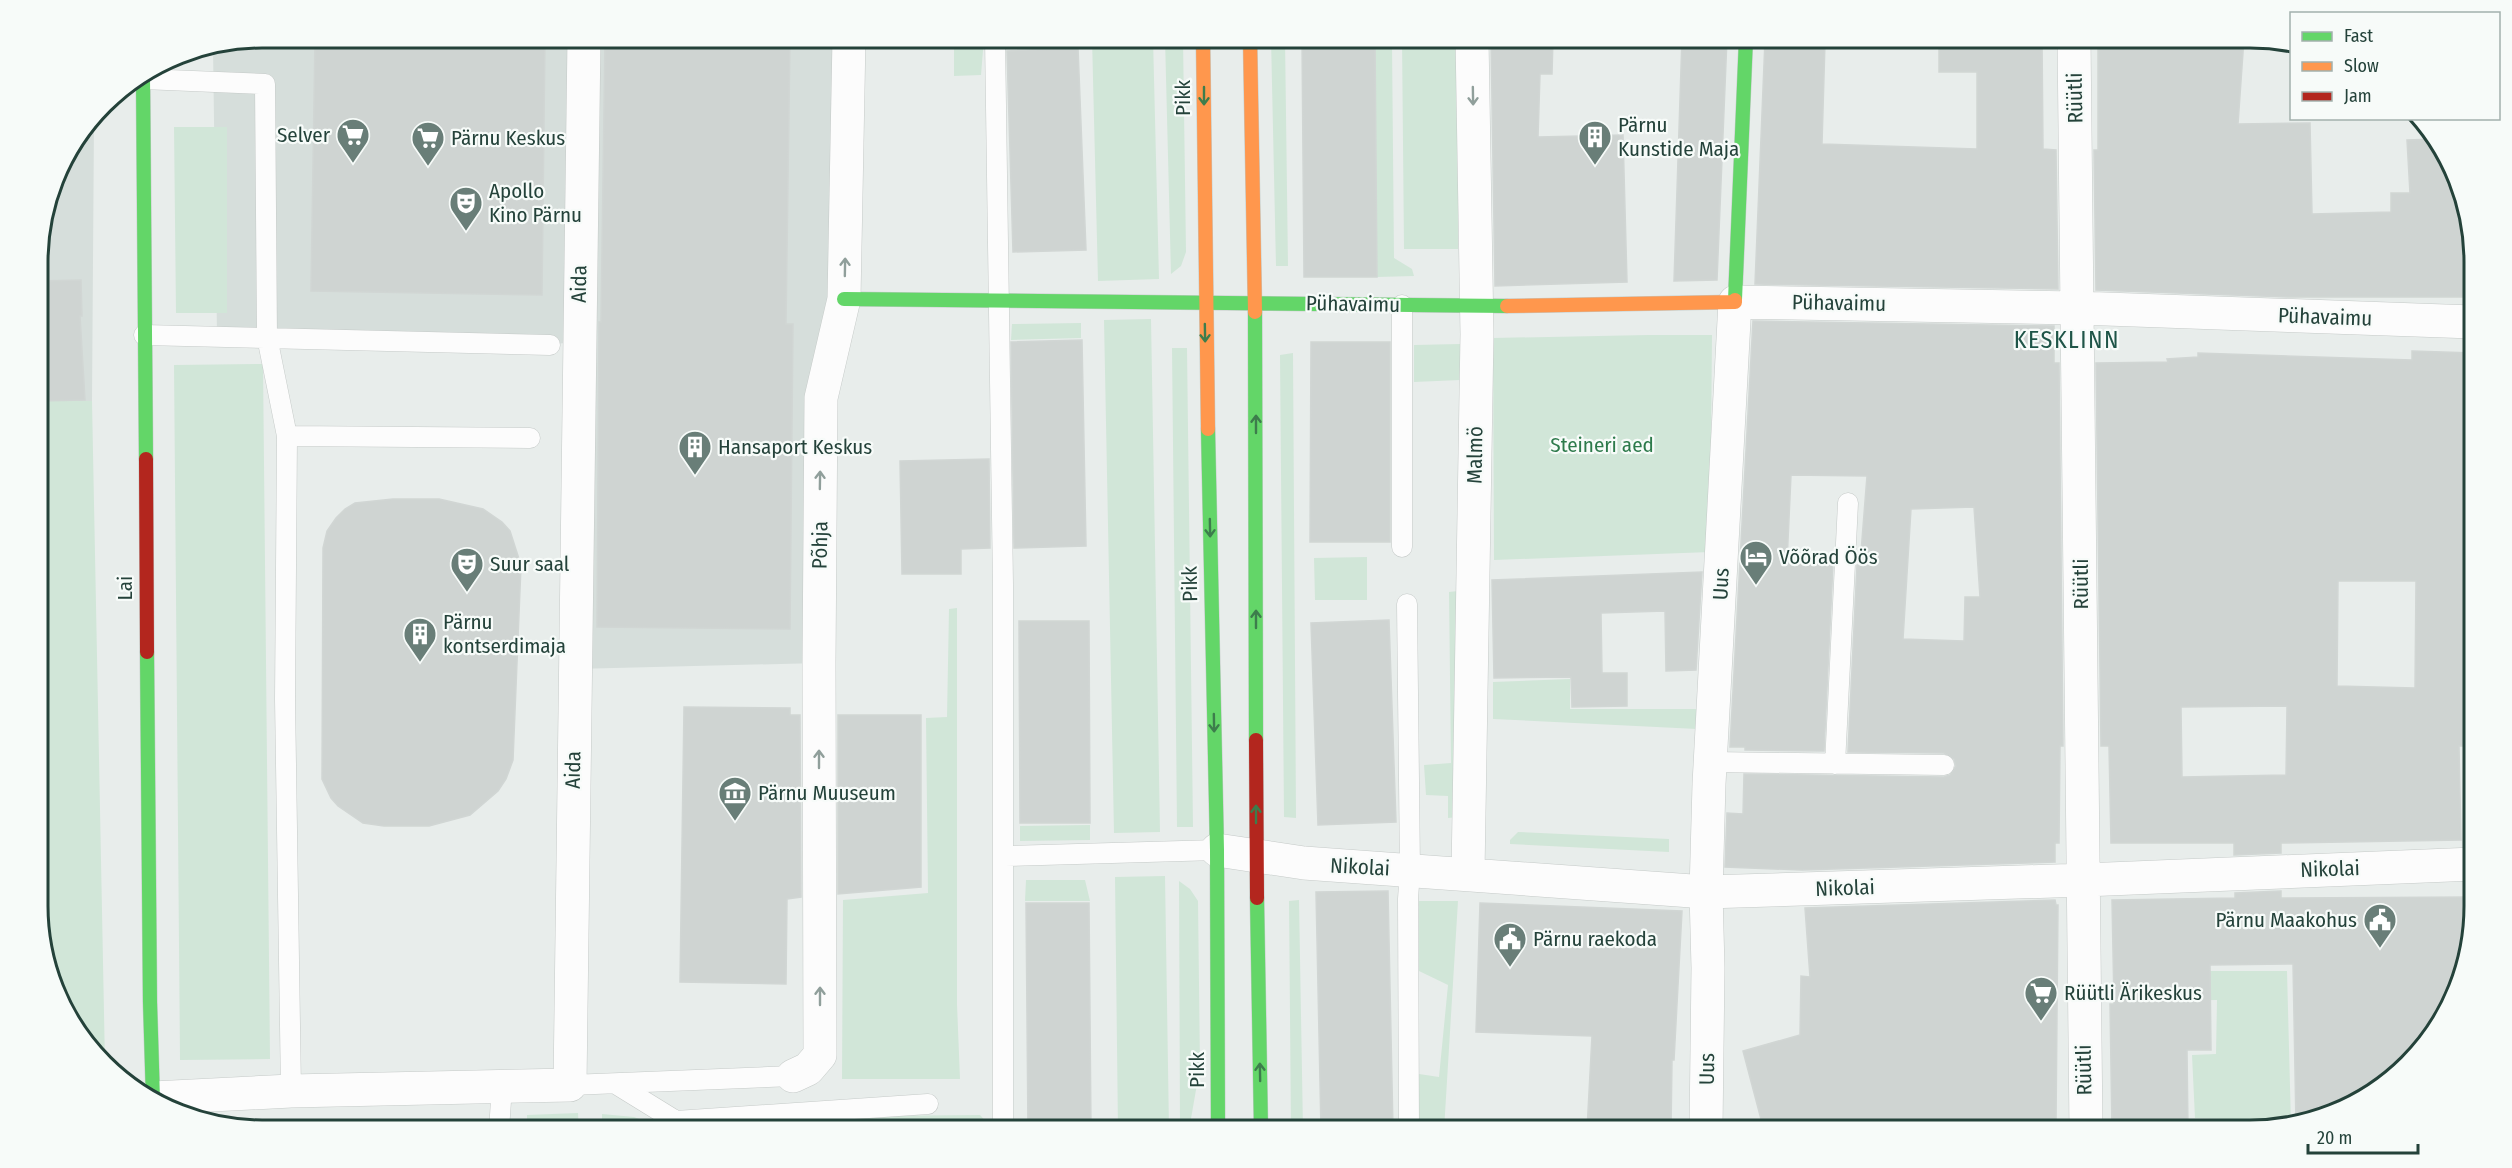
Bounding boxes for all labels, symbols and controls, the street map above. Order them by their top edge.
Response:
legend [2290,12,2500,120]
text: Fast [2344,25,2373,47]
text: Slow [2344,55,2379,77]
street label: Rüütli [2062,72,2088,124]
street label: Pikk [1170,80,1196,116]
one-way arrow [1198,85,1209,105]
one-way arrow [1467,85,1479,105]
text: Jam [2344,85,2372,107]
place label: Pärnu Kunstide Maja [1618,112,1739,162]
supermarket icon: Selver [335,117,371,164]
building icon: Pärnu Kunstide Maja [1577,119,1613,166]
supermarket icon: Pärnu Keskus [410,120,446,167]
place label: Selver [277,122,331,148]
place label: Pärnu Keskus [451,125,565,151]
place label: Apollo Kino Pärnu [489,178,582,228]
theatre icon: Apollo Kino Pärnu [448,185,484,232]
one-way arrow [839,257,850,277]
street label: Aida [566,265,592,303]
street label: Pühavaimu [1792,289,1886,317]
street label: Pühavaimu [1306,290,1400,318]
street label: Pühavaimu [2277,302,2373,332]
one-way arrow [1200,322,1211,342]
district label: KESKLINN [2014,326,2120,354]
one-way arrow [1250,414,1262,434]
street label: Malmö [1461,426,1489,484]
building icon: Hansaport Keskus [677,429,713,476]
park label: Steineri aed [1550,432,1654,458]
place label: Hansaport Keskus [718,434,872,460]
one-way arrow [814,471,826,491]
one-way arrow [1204,517,1216,537]
street label: Põhja [807,521,833,569]
hotel icon: Võõrad Öös [1738,539,1774,586]
place label: Võõrad Öös [1779,544,1878,570]
theatre icon: Suur saal [449,546,485,593]
place label: Suur saal [490,551,570,577]
street label: Rüütli [2068,559,2094,609]
street label: Pikk [1177,566,1203,602]
street label: Uus [1707,567,1735,601]
street label: Lai [112,576,138,600]
place label: Pärnu kontserdimaja [443,609,566,659]
one-way arrow [1250,609,1262,629]
building icon: Pärnu kontserdimaja [402,616,438,663]
one-way arrow [1208,712,1220,732]
one-way arrow [813,750,825,770]
street label: Aida [560,751,586,789]
museum icon: Pärnu Muuseum [717,775,753,822]
place label: Pärnu Muuseum [758,780,896,806]
one-way arrow [1250,804,1262,824]
street label: Nikolai [1330,852,1390,882]
street label: Nikolai [2300,855,2360,883]
street label: Nikolai [1815,874,1875,902]
public building icon: Pärnu Maakohus [2362,902,2398,949]
place label: Pärnu Maakohus [2215,907,2357,933]
public building icon: Pärnu raekoda [1492,921,1528,968]
place label: Pärnu raekoda [1533,926,1657,952]
supermarket icon: Rüütli Ärikeskus [2023,975,2059,1022]
place label: Rüütli Ärikeskus [2064,980,2202,1006]
one-way arrow [814,987,826,1007]
street label: Rüütli [2071,1044,2097,1096]
street label: Pikk [1184,1052,1210,1088]
street label: Uus [1694,1053,1720,1085]
one-way arrow [1254,1062,1266,1082]
scale bar [2308,1117,2418,1155]
text: 20 m [2317,1127,2352,1149]

